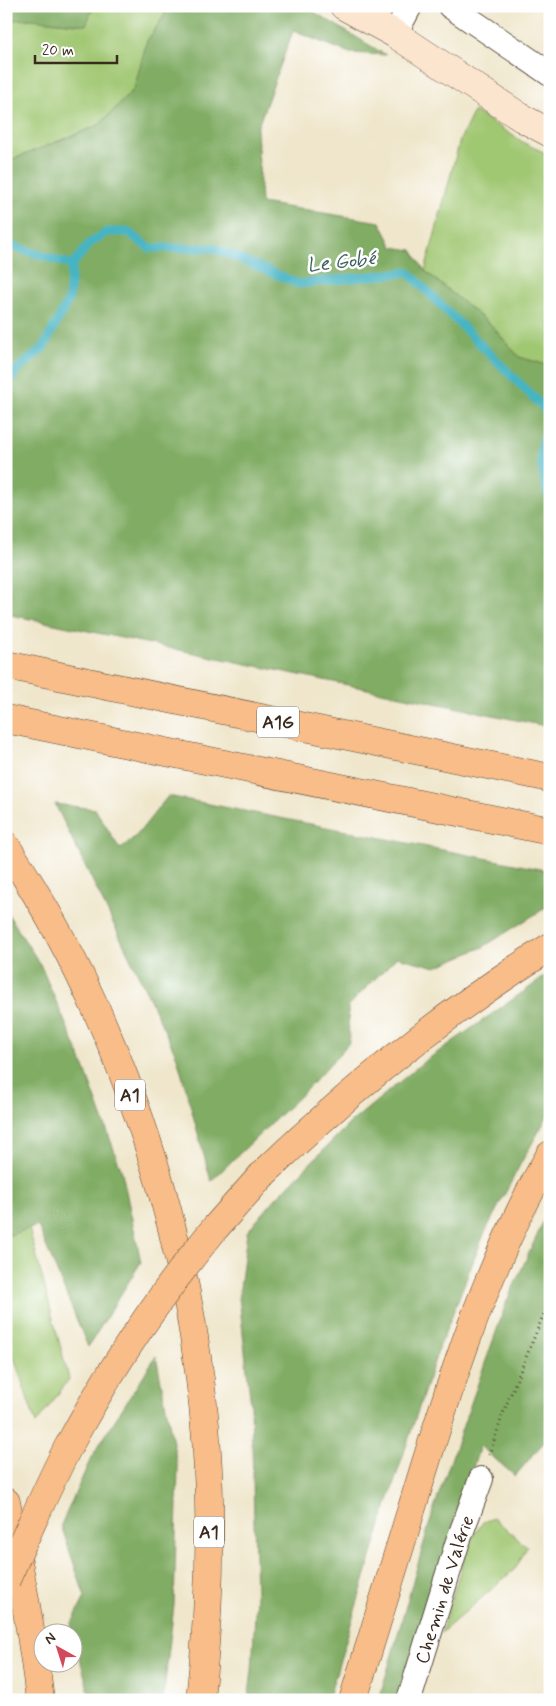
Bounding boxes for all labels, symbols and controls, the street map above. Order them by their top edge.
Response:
scale bar [35,32,118,64]
text: 20 m [42,41,74,61]
water label: Le Gobé [306,245,380,279]
road number: A1G [257,706,299,738]
road number: A1 [115,1080,145,1110]
street label: Chemin de Valérie [410,1512,481,1667]
road number: A1 [194,1516,224,1548]
north arrow [32,1624,82,1674]
text: N [41,1629,60,1649]

